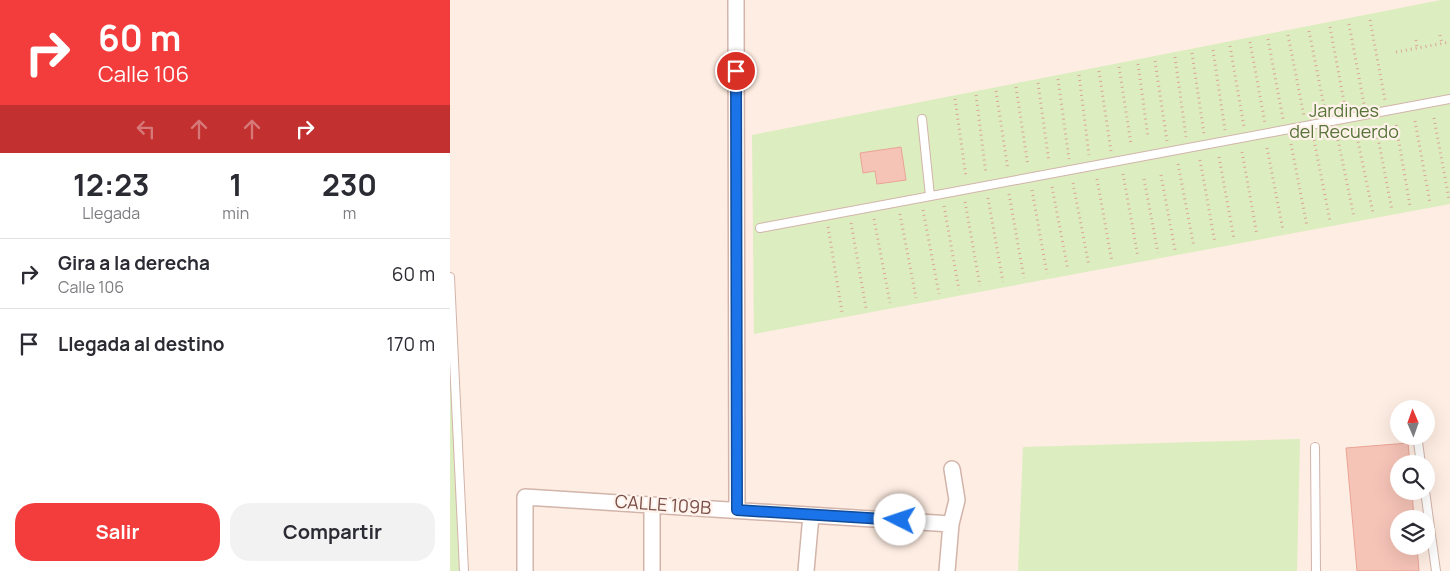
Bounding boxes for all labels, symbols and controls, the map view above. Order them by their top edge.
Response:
text: 60 m [98,14,181,62]
icon: right [15,20,80,85]
pin [715,50,757,92]
icon: arrive [722,57,750,85]
text: Calle 106 [98,59,189,89]
park label: Jardines del Recuerdo [1289,98,1399,143]
icon: left [132,115,160,143]
icon: ahead [185,115,213,143]
icon: ahead [238,115,266,143]
icon: right [291,115,319,143]
text: 12:23 [73,164,149,205]
text: 1 [229,164,242,205]
text: 230 [322,164,377,205]
text: Llegada [82,202,140,224]
text: min [222,202,249,224]
text: m [343,202,356,224]
text: Gira a la derecha [58,250,210,276]
icon: right [15,260,43,288]
text: 60 m [392,261,435,287]
text: Calle 106 [58,276,124,298]
icon: arrive [15,330,43,358]
text: Llegada al destino [58,331,225,357]
text: 170 m [387,331,435,357]
north arrow [1390,400,1435,445]
map controls [1390,400,1435,555]
button: search [1390,455,1435,500]
street label: CALLE 109B [614,489,712,519]
position arrow [873,493,925,545]
button: Salir [15,503,220,561]
button: Compartir [230,503,435,561]
button: layers [1390,510,1435,555]

